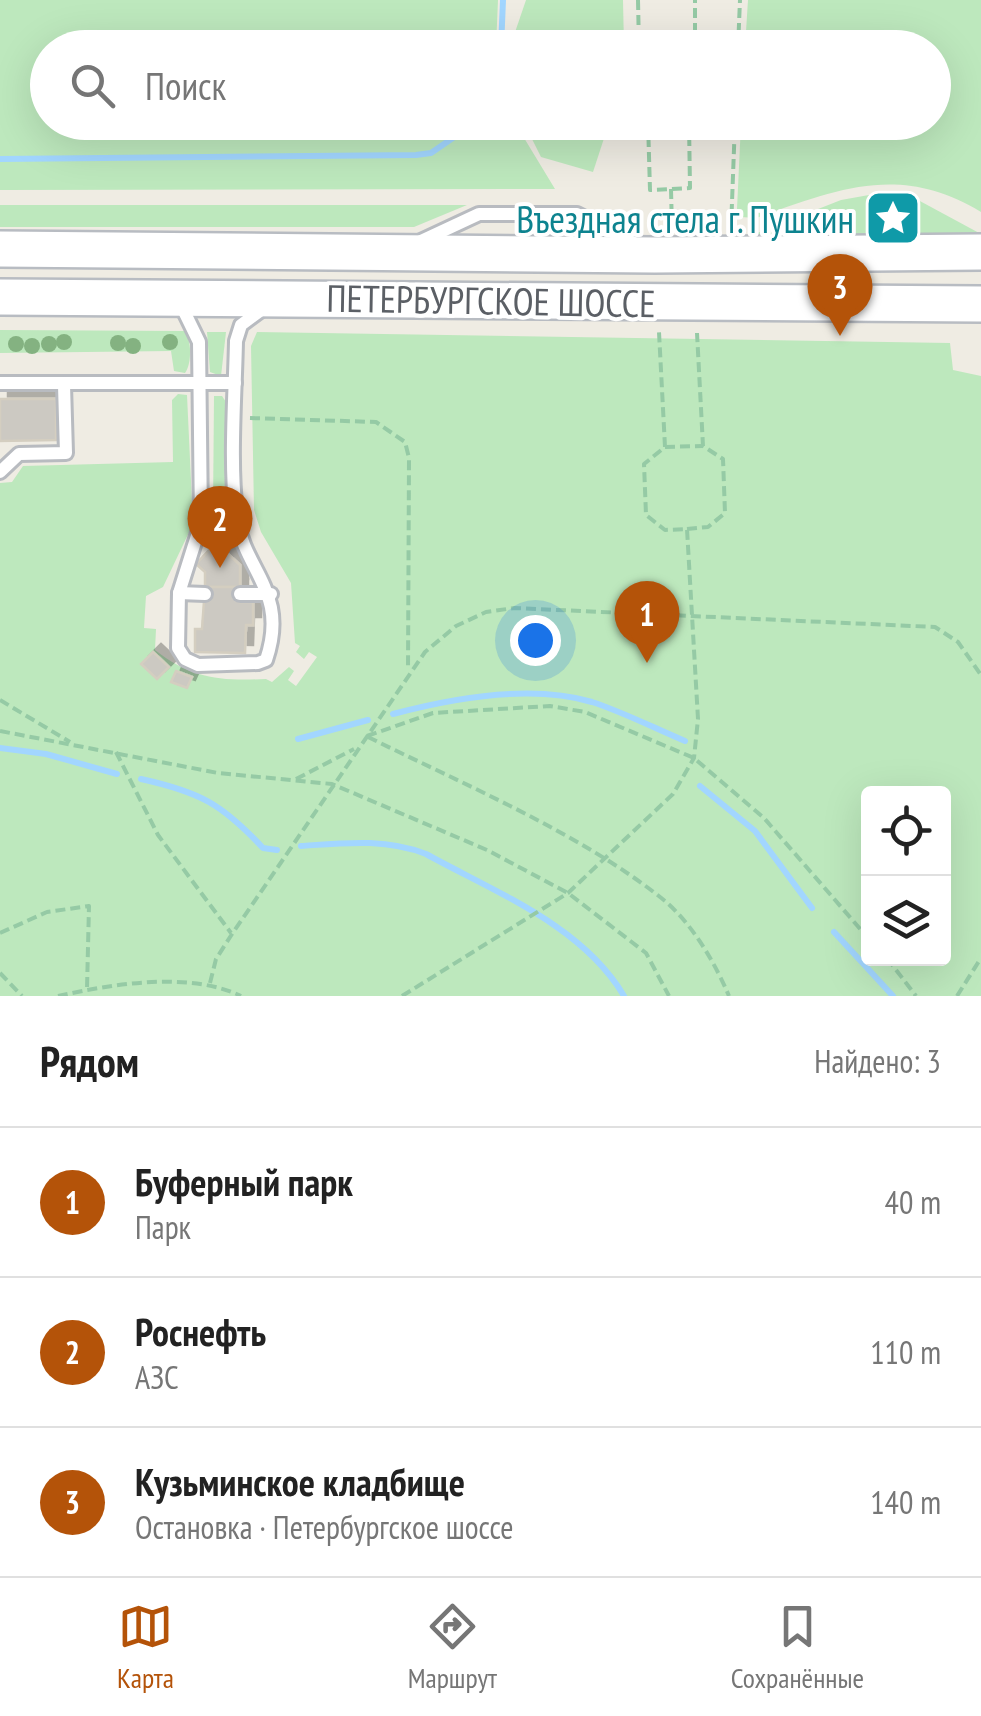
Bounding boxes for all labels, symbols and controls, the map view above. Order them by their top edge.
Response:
search box [30,30,951,140]
icon: search [65,58,120,113]
text: Поиск [145,61,226,110]
place icon: Въездная стела г. Пушкин [863,188,923,248]
place label: Въездная стела г. Пушкин [516,194,854,243]
pin: 3 [808,254,872,336]
street label: ПЕТЕРБУРГСКОЕ ШОССЕ [326,273,656,327]
pin: 2 [188,486,252,568]
pin: 1 [614,580,680,663]
your location [510,615,561,666]
map controls [861,786,951,966]
button: locate [861,786,951,876]
button: layers [861,876,951,966]
text: Рядом [40,1034,139,1089]
text: Найдено: 3 [814,1040,941,1082]
text: Буферный парк [135,1157,353,1206]
text: 1 [65,1181,80,1223]
text: 40 m [885,1181,941,1223]
text: Парк [135,1206,191,1248]
text: Роснефть [135,1307,266,1356]
text: 2 [65,1331,80,1373]
text: 110 m [870,1331,941,1373]
text: АЗС [135,1356,179,1398]
text: Кузьминское кладбище [135,1457,465,1506]
text: 3 [65,1481,80,1523]
text: 140 m [870,1481,941,1523]
text: Остановка · Петербургское шоссе [135,1506,514,1548]
tab: Карта [117,1599,174,1696]
tab: Маршрут [408,1599,497,1696]
tab: Сохранённые [731,1599,864,1696]

